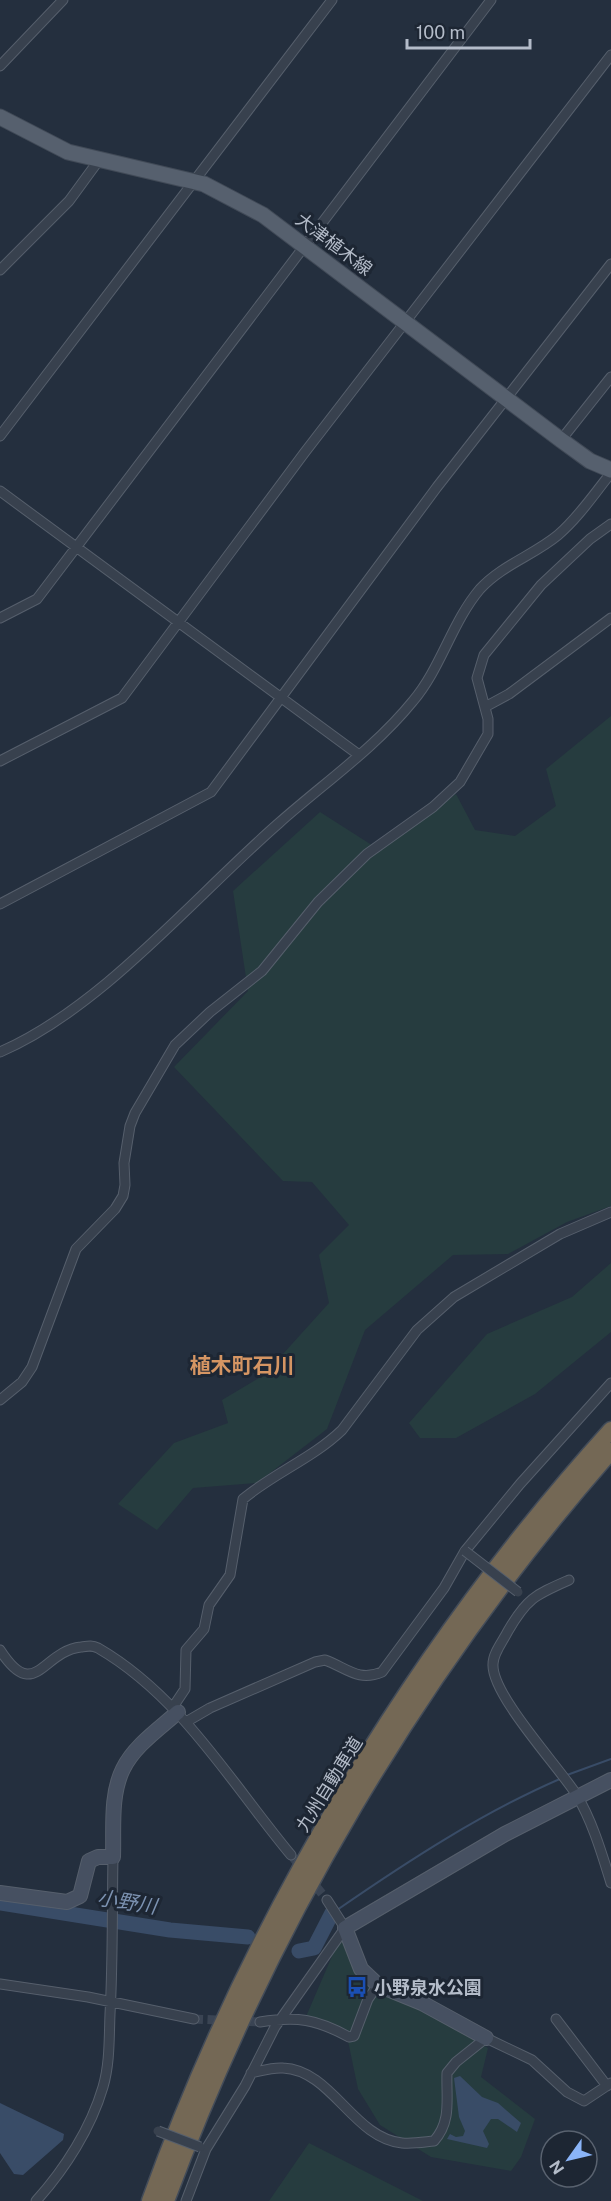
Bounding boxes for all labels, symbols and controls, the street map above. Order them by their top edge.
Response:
scale bar [407,12,530,50]
text: 100 m [416,22,465,43]
street label: 大津植木線 [292,209,376,279]
district label: 植木町石川 [190,1353,295,1378]
street label: 九州自動車道 [291,1733,367,1835]
water label: 小野川 [95,1885,160,1919]
bus stop icon: 小野泉水公園 [345,1975,369,1999]
place label: 小野泉水公園 [374,1977,482,1998]
north arrow [539,2129,599,2189]
text: N [546,2157,568,2178]

